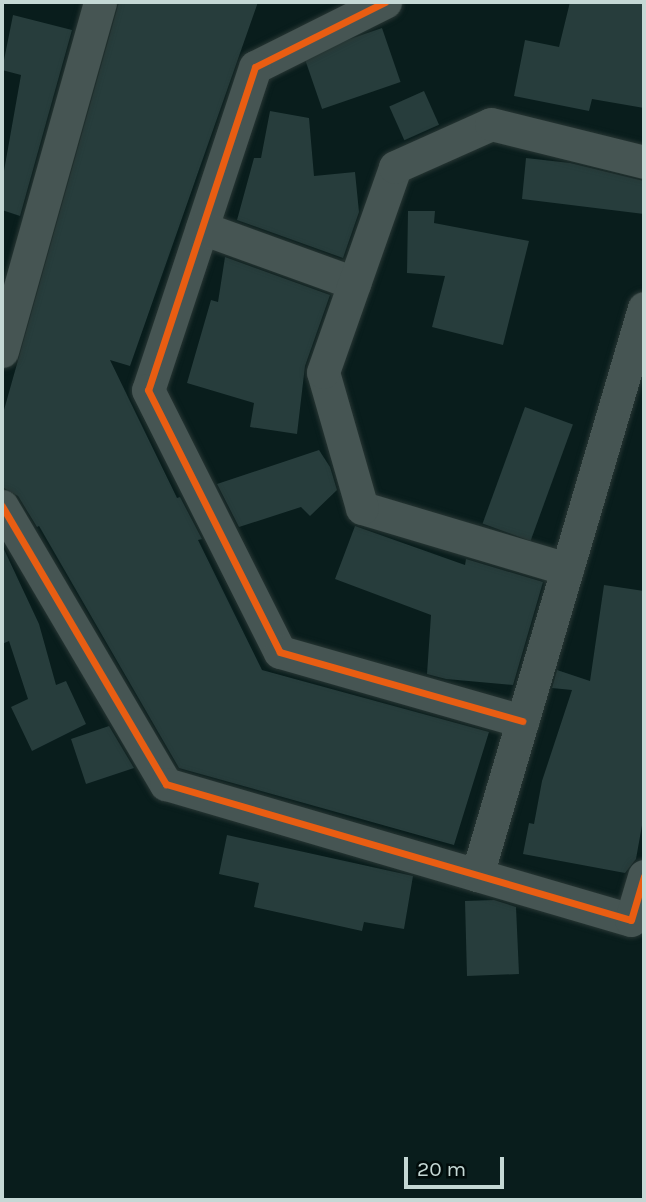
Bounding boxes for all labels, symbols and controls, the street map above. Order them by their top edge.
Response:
scale bar [408,1142,508,1186]
text: 20 m [417,1157,466,1181]

